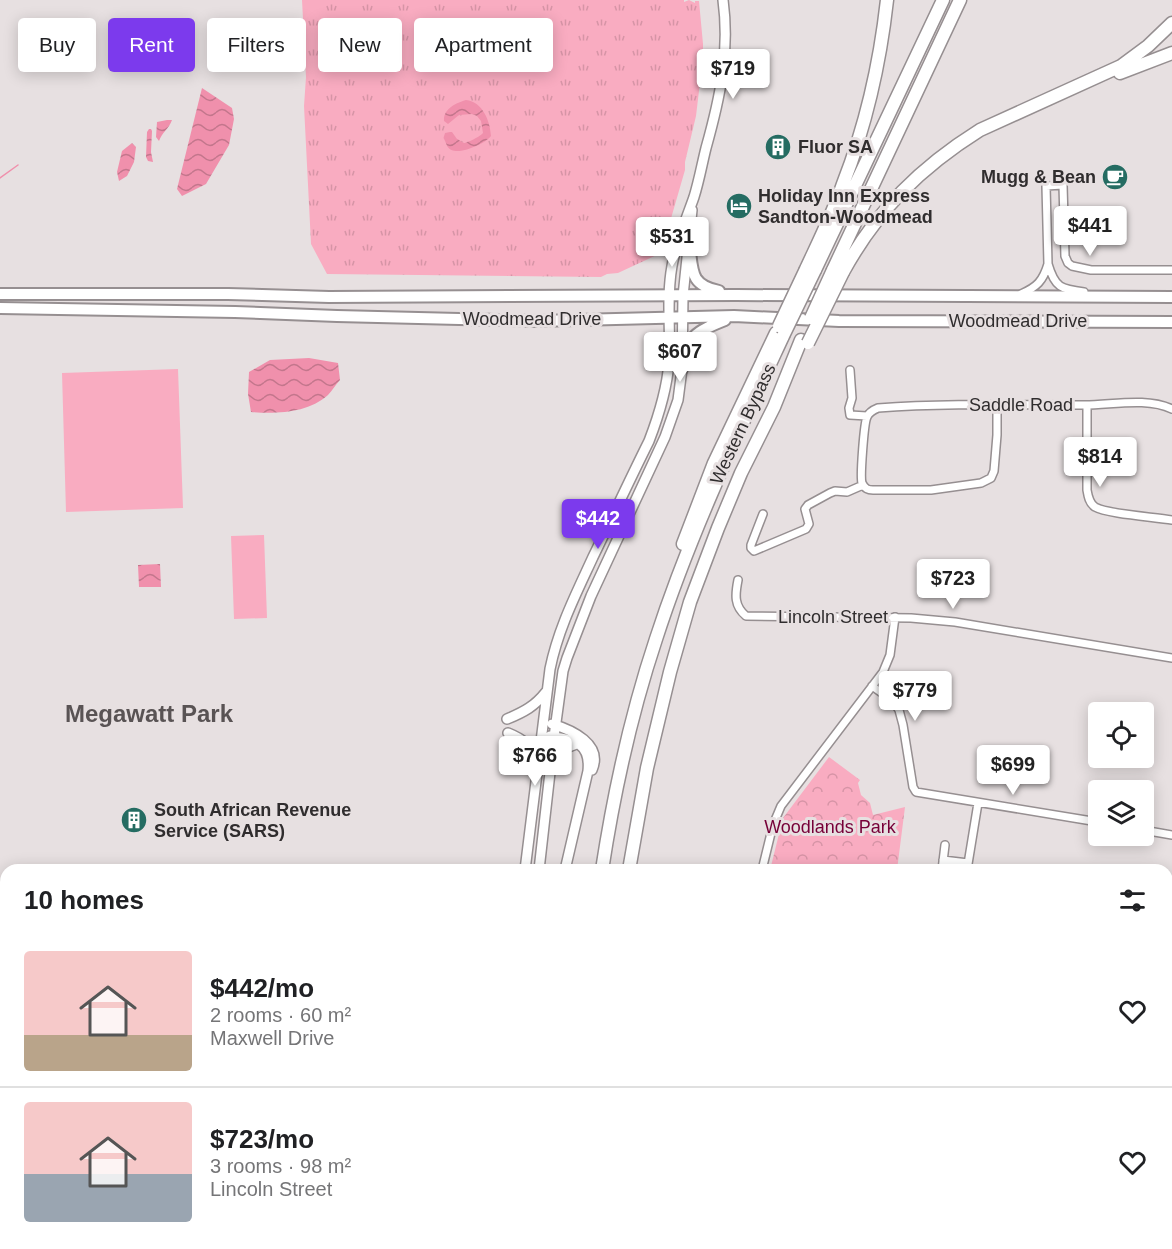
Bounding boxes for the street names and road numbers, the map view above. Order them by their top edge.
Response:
street label: Woodmead Drive [463,309,601,329]
street label: Woodmead Drive [949,311,1087,331]
street label: Western Bypass [706,361,780,487]
street label: Saddle Road [969,395,1073,415]
street label: Lincoln Street [778,607,888,627]

